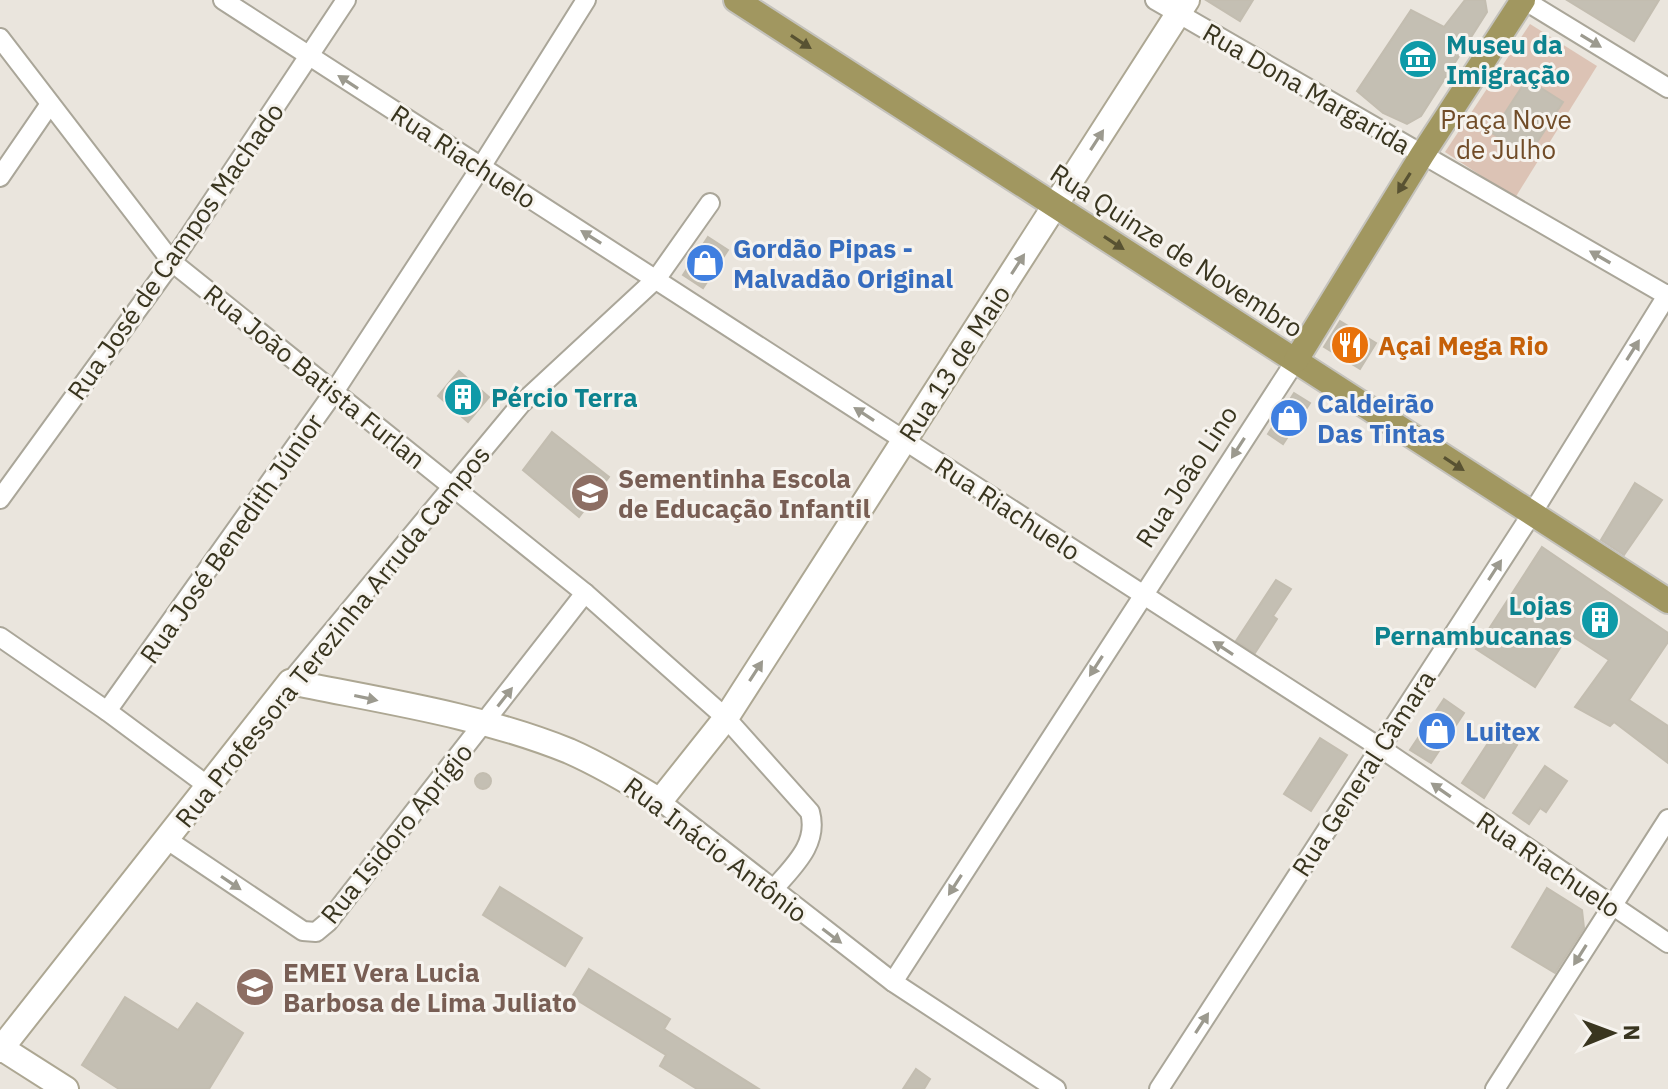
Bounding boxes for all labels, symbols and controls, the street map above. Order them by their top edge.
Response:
street label: Rua Dona Margarida [1197,15,1417,161]
place label: Museu da Imigração [1446,27,1570,91]
one-way arrow [1580,33,1602,47]
one-way arrow [791,35,812,50]
museum icon: Museu da Imigração [1397,38,1439,80]
one-way arrow [338,74,359,89]
street label: Rua José de Campos Machado [59,96,291,406]
street label: Rua Riachuelo [385,96,543,216]
park label: Praça Nove de Julho [1440,102,1572,166]
one-way arrow [1090,129,1104,151]
street label: Rua Quinze de Novembro [1044,155,1310,345]
one-way arrow [1398,172,1412,194]
one-way arrow [580,230,602,244]
place label: Gordão Pipas - Malvadão Original [733,231,953,295]
one-way arrow [1104,236,1125,251]
shop icon: Gordão Pipas - Malvadão Original [684,242,726,284]
one-way arrow [1589,250,1612,264]
one-way arrow [1010,253,1025,274]
street label: Rua João Batista Furlan [197,276,433,476]
street label: Rua 13 de Maio [891,278,1017,448]
restaurant icon: Açai Mega Rio [1329,324,1371,366]
place label: Açai Mega Rio [1378,328,1548,362]
one-way arrow [1626,339,1640,361]
building icon: Pércio Terra [442,376,484,418]
place label: Pércio Terra [491,380,638,414]
place label: Caldeirão Das Tintas [1317,386,1445,450]
shop icon: Caldeirão Das Tintas [1268,397,1310,439]
street label: Rua João Lino [1127,399,1245,553]
street label: Rua José Benedith Júnior [132,406,331,670]
one-way arrow [854,407,875,422]
street label: Rua Professora Terezinha Arruda Campos [167,438,497,834]
one-way arrow [1230,438,1245,459]
street label: Rua Riachuelo [929,448,1087,568]
one-way arrow [1444,457,1465,472]
place label: Sementinha Escola de Educação Infantil [618,461,870,525]
school or university icon: Sementinha Escola de Educação Infantil [569,472,611,514]
one-way arrow [1487,559,1501,581]
place label: Lojas Pernambucanas [1374,588,1572,652]
building icon: Lojas Pernambucanas [1579,599,1621,641]
one-way arrow [1213,640,1234,655]
one-way arrow [1089,655,1104,677]
one-way arrow [749,660,763,682]
street label: Rua General Câmara [1284,663,1442,883]
one-way arrow [497,687,513,707]
one-way arrow [354,692,379,704]
shop icon: Luitex [1416,710,1458,752]
place label: Luitex [1465,714,1541,748]
street label: Rua Isidoro Aprígio [313,736,479,930]
street label: Rua Inácio Antônio [617,769,815,929]
one-way arrow [1430,783,1452,798]
street label: Rua Riachuelo [1470,803,1628,925]
one-way arrow [949,874,963,896]
one-way arrow [220,875,241,890]
one-way arrow [822,927,842,943]
one-way arrow [1572,944,1587,965]
place label: EMEI Vera Lucia Barbosa de Lima Juliato [283,955,577,1019]
school or university icon: EMEI Vera Lucia Barbosa de Lima Juliato [234,966,276,1008]
north arrow [1572,993,1652,1073]
one-way arrow [1194,1013,1209,1034]
text: N [1618,1024,1647,1041]

